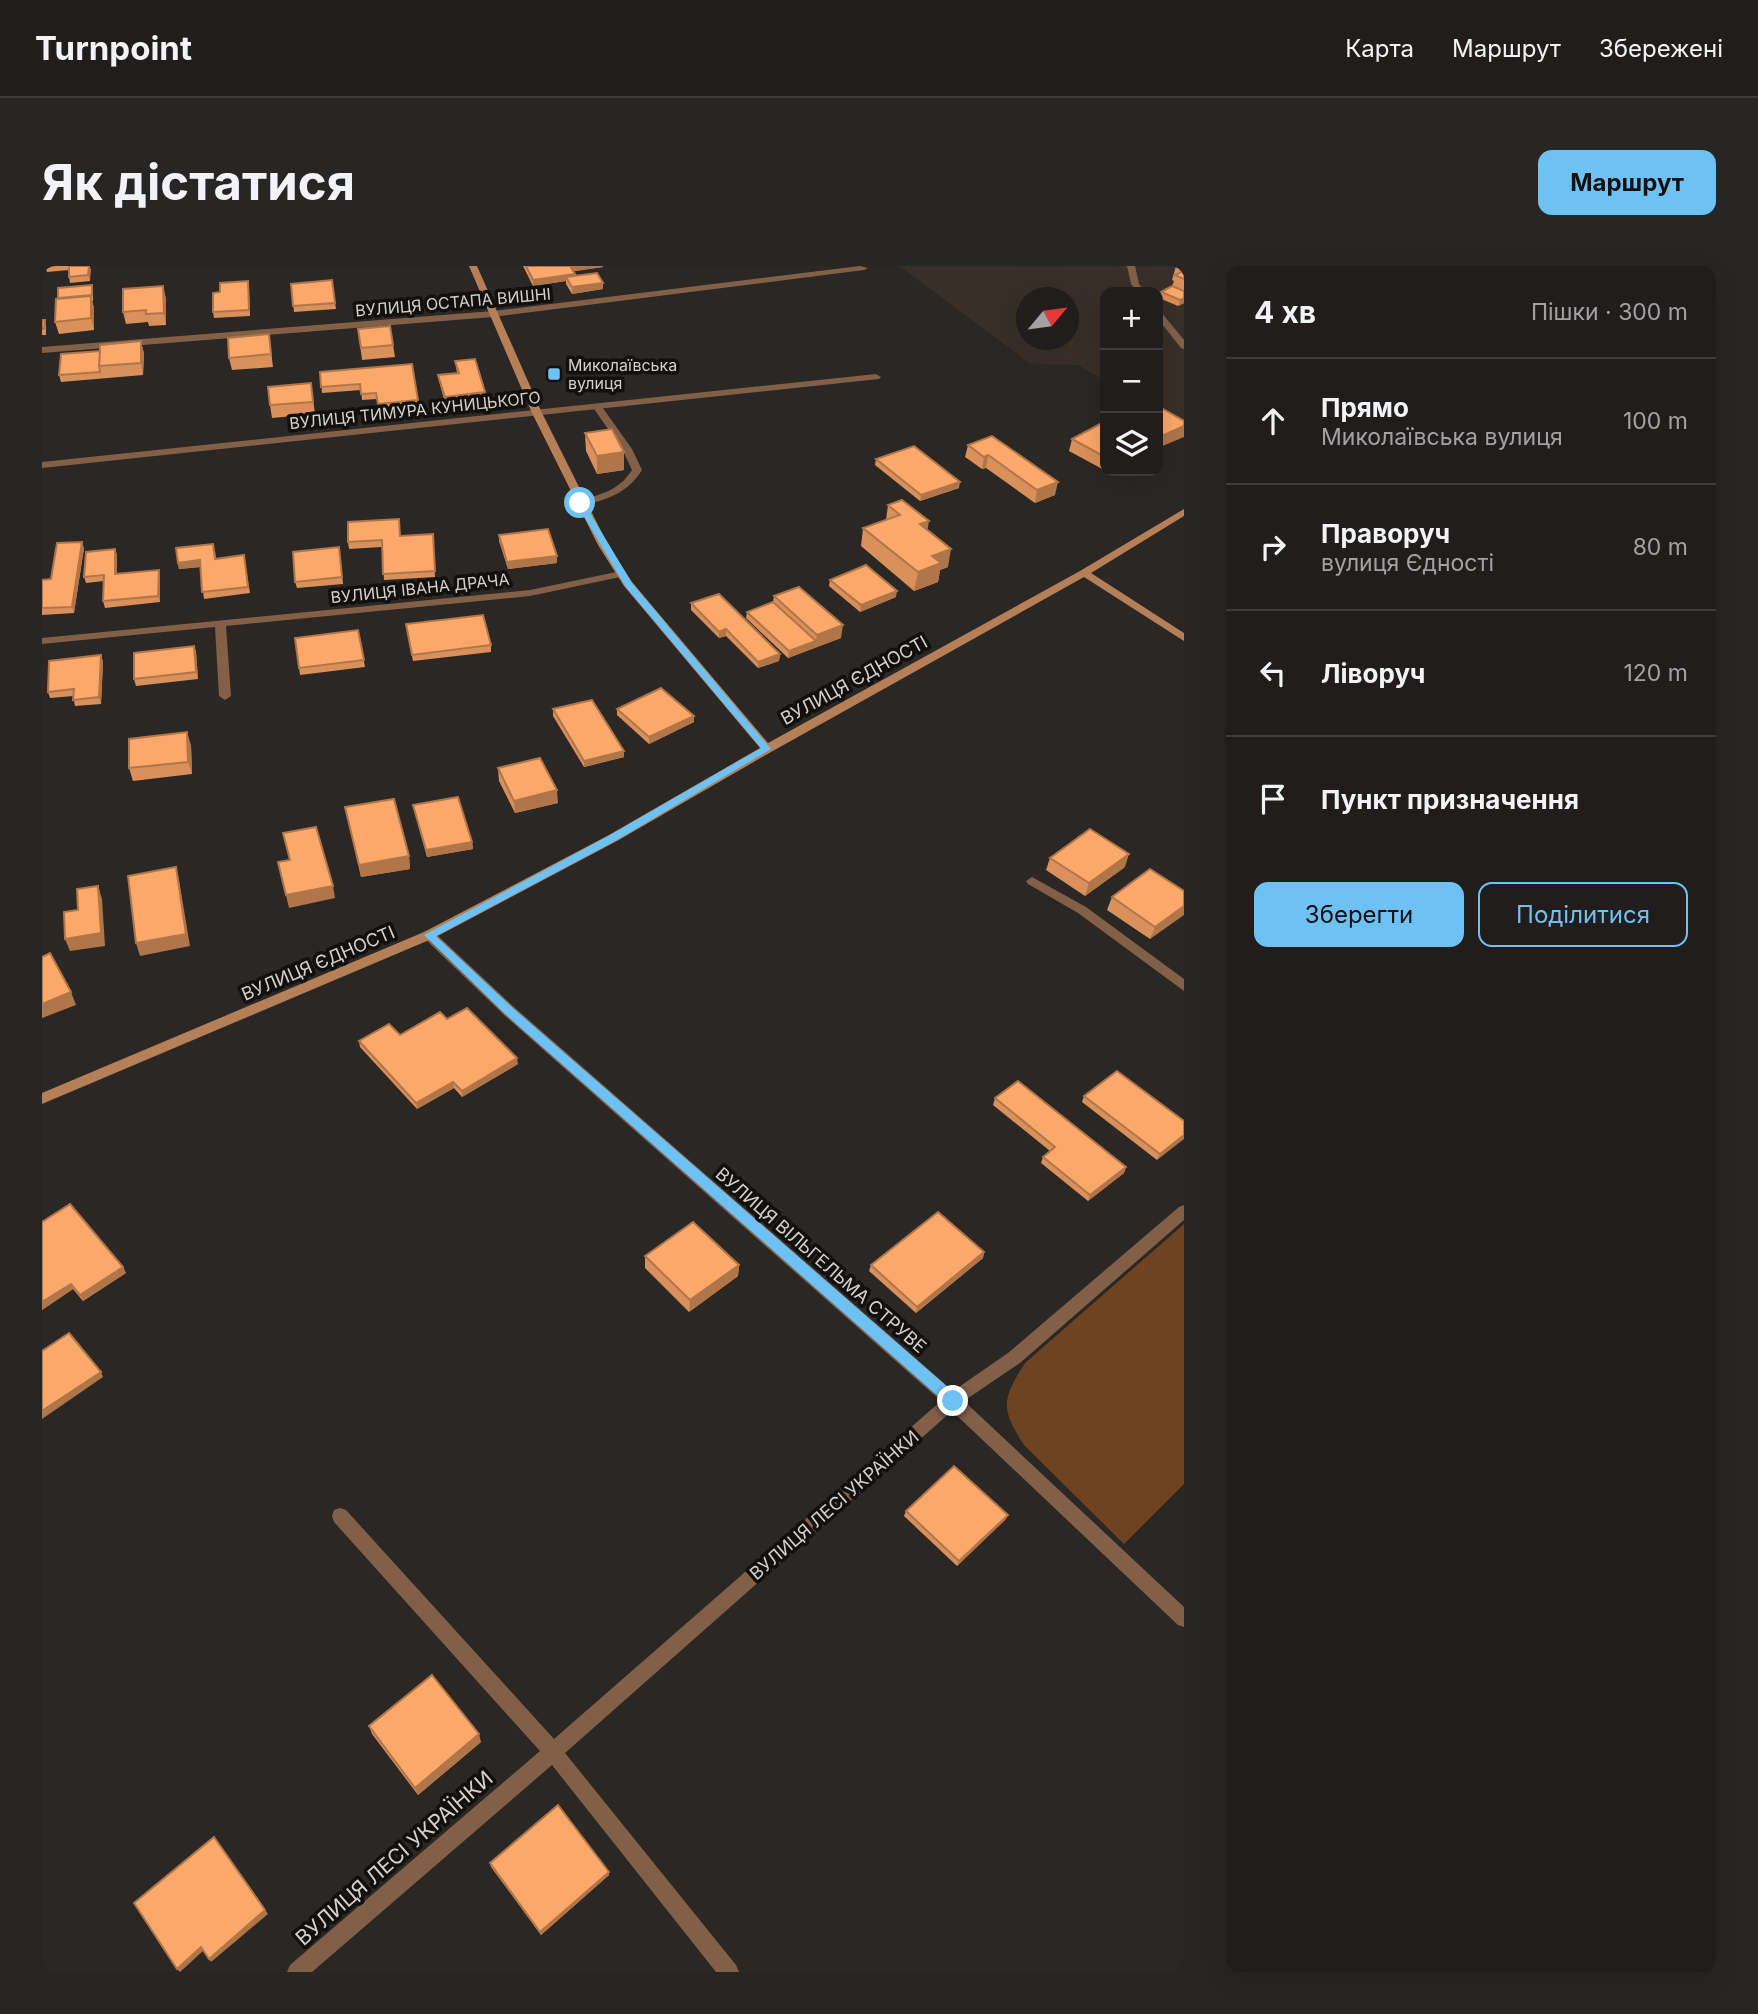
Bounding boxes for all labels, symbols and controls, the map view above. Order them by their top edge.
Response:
text: Turnpoint [35,28,192,68]
text: Карта [1345,34,1414,63]
text: Маршрут [1452,34,1561,63]
text: Збережені [1599,34,1723,63]
button: Маршрут [1538,150,1716,215]
text: Як дістатися [42,153,355,212]
street label: ВУЛИЦЯ ОСТАПА ВИШНІ [354,283,552,321]
north arrow [1016,287,1079,350]
map controls [1100,287,1163,476]
button: + [1100,287,1163,350]
text: 4 хв [1254,294,1316,330]
text: Пішки · 300 m [1531,298,1688,326]
button: − [1100,350,1163,413]
place label: Миколаївська вулиця [568,355,677,393]
marker: Миколаївська вулиця [546,366,562,382]
street label: ВУЛИЦЯ ТИМУРА КУНИЦЬКОГО [288,387,542,433]
text: Прямо [1321,392,1409,423]
icon: ahead [1254,402,1292,440]
text: 100 m [1623,407,1688,435]
button: layers [1100,413,1163,476]
text: Миколаївська вулиця [1321,423,1563,451]
route start [564,487,595,518]
text: Праворуч [1321,518,1450,549]
icon: right [1254,528,1292,566]
text: 80 m [1633,533,1688,561]
text: вулиця Єдності [1321,549,1494,577]
street label: ВУЛИЦЯ ІВАНА ДРАЧА [330,569,510,607]
street label: ВУЛИЦЯ ЄДНОСТІ [777,631,931,729]
icon: left [1254,654,1292,692]
text: Ліворуч [1321,658,1425,689]
text: 120 m [1623,659,1688,687]
icon: arrive [1254,780,1292,818]
text: Пункт призначення [1321,784,1579,815]
button: Зберегти [1254,882,1464,947]
button: Поділитися [1478,882,1688,947]
street label: ВУЛИЦЯ ЄДНОСТІ [238,921,398,1005]
street label: ВУЛИЦЯ ВІЛЬГЕЛЬМА СТРУВЕ [712,1163,930,1357]
route end [937,1385,968,1416]
street label: ВУЛИЦЯ ЛЕСІ УКРАЇНКИ [745,1425,923,1584]
street label: ВУЛИЦЯ ЛЕСІ УКРАЇНКИ [290,1765,498,1950]

